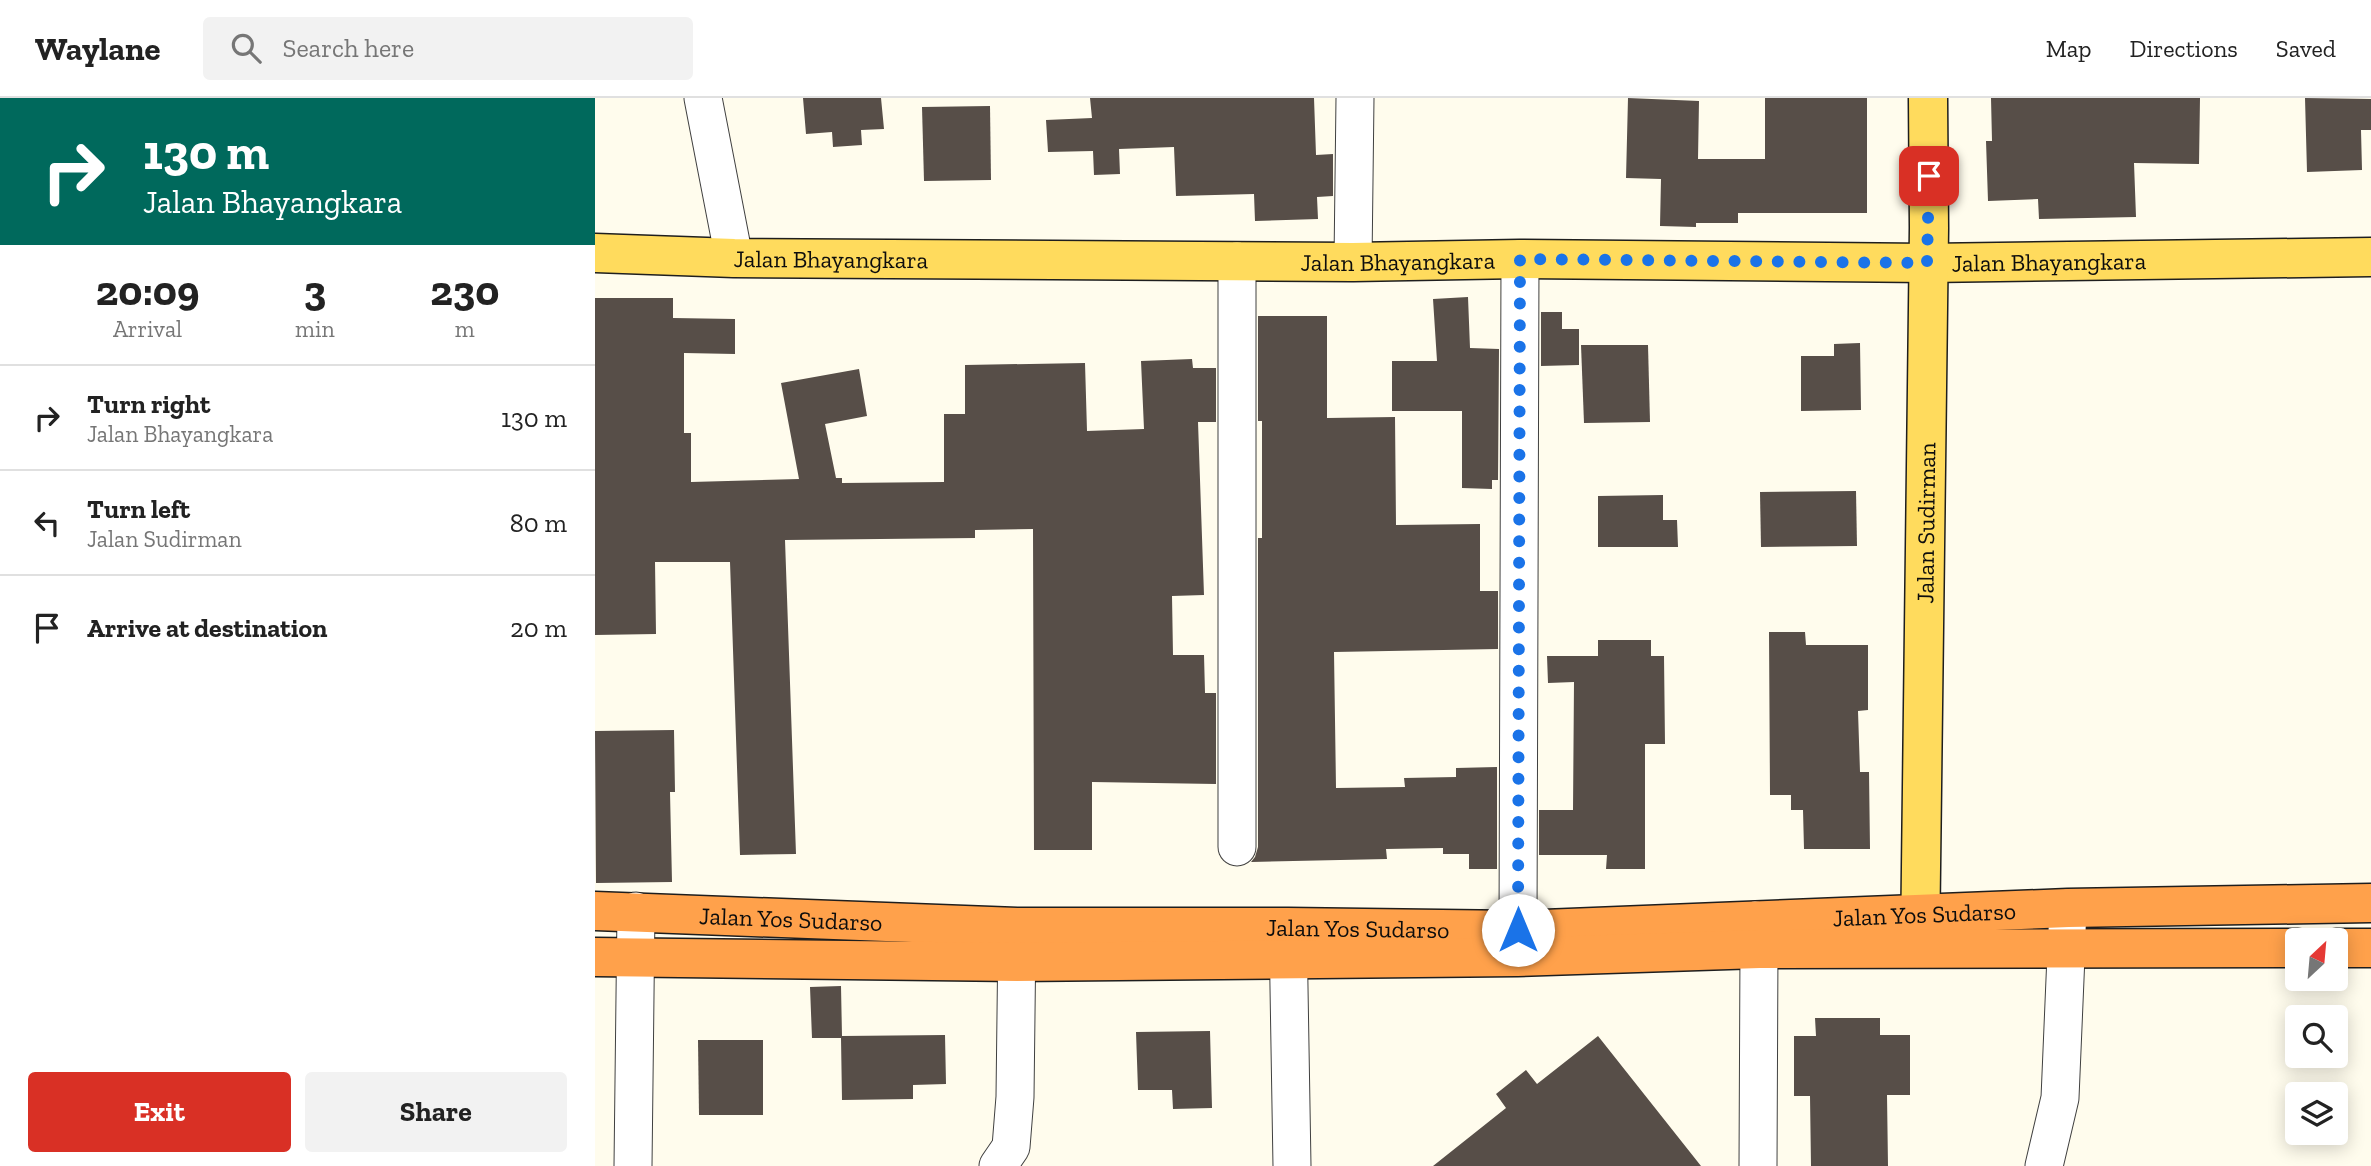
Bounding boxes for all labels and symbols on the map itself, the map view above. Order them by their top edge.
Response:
pin [1899,146,1959,206]
street label: Jalan Bhayangkara [734,243,929,274]
street label: Jalan Bhayangkara [1301,245,1496,277]
street label: Jalan Bhayangkara [1951,246,2147,277]
street label: Jalan Sudirman [1910,442,1941,604]
position arrow [1481,893,1555,967]
street label: Jalan Yos Sudarso [1832,896,2017,932]
street label: Jalan Yos Sudarso [699,900,883,936]
street label: Jalan Yos Sudarso [1266,912,1450,944]
north arrow [2285,928,2349,990]

